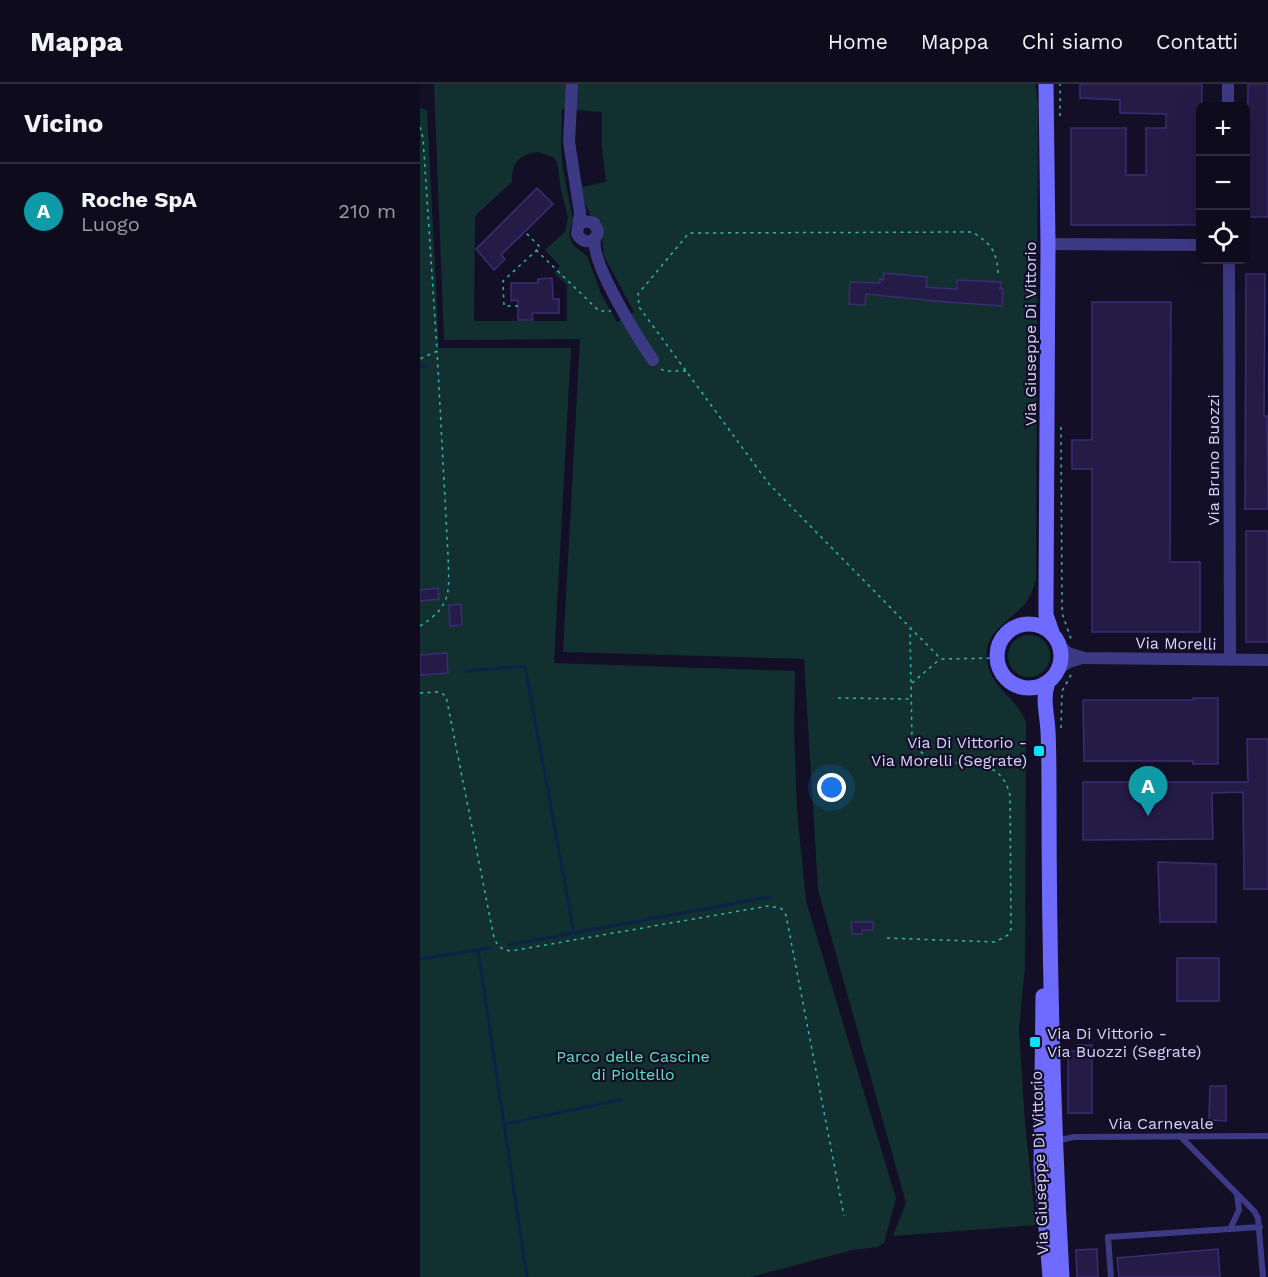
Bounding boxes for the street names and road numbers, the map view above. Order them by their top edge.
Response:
street label: Via Giuseppe Di Vittorio [1021,242,1040,426]
street label: Via Bruno Buozzi [1204,394,1223,526]
street label: Via Morelli [1135,633,1217,654]
street label: Via Giuseppe Di Vittorio [1027,1070,1052,1256]
street label: Via Carnevale [1108,1114,1214,1133]

